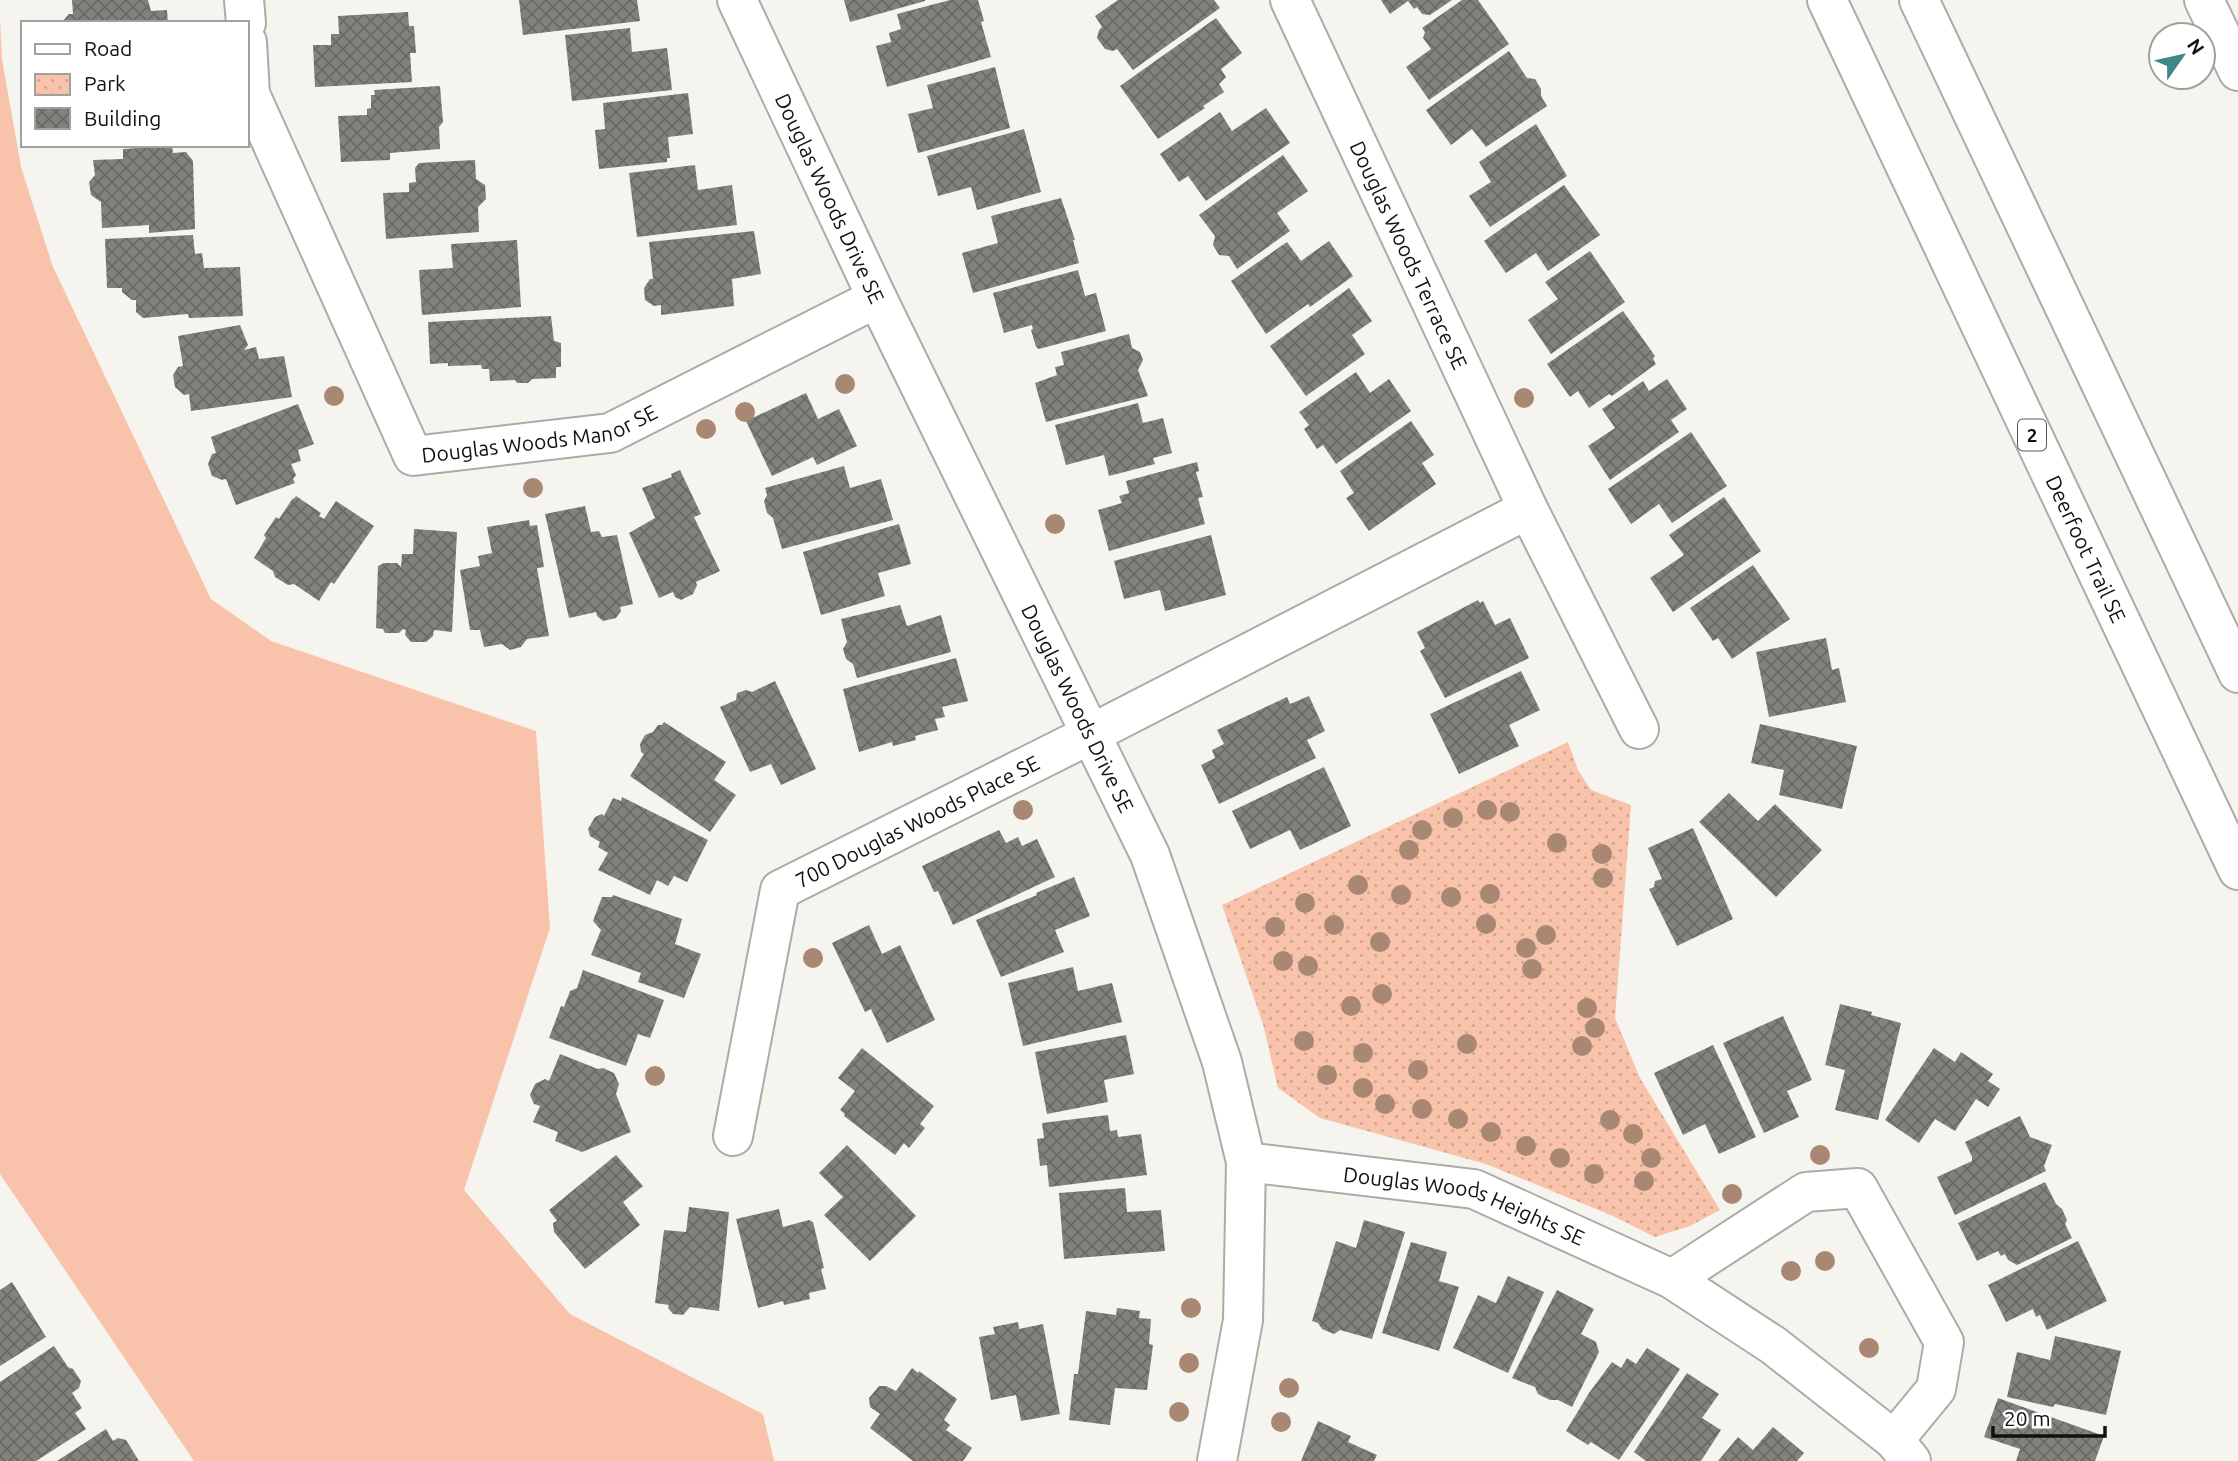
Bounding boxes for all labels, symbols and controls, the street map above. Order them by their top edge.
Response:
legend [21,21,248,147]
north arrow [2147,21,2217,91]
text: N [2183,34,2209,59]
text: Road [84,36,132,60]
text: Park [84,71,126,95]
street label: Douglas Woods Drive SE [771,90,890,307]
text: Building [84,106,161,130]
street label: Douglas Woods Terrace SE [1345,137,1473,373]
street label: Douglas Woods Manor SE [420,399,661,467]
road number: 2 [2018,420,2046,450]
street label: Deerfoot Trail SE [2041,472,2131,626]
street label: Douglas Woods Drive SE [1017,600,1139,816]
street label: 700 Douglas Woods Place SE [791,750,1043,892]
street label: Douglas Woods Heights SE [1342,1162,1589,1250]
scale bar [1993,1394,2105,1438]
text: 20 m [2004,1406,2051,1430]

